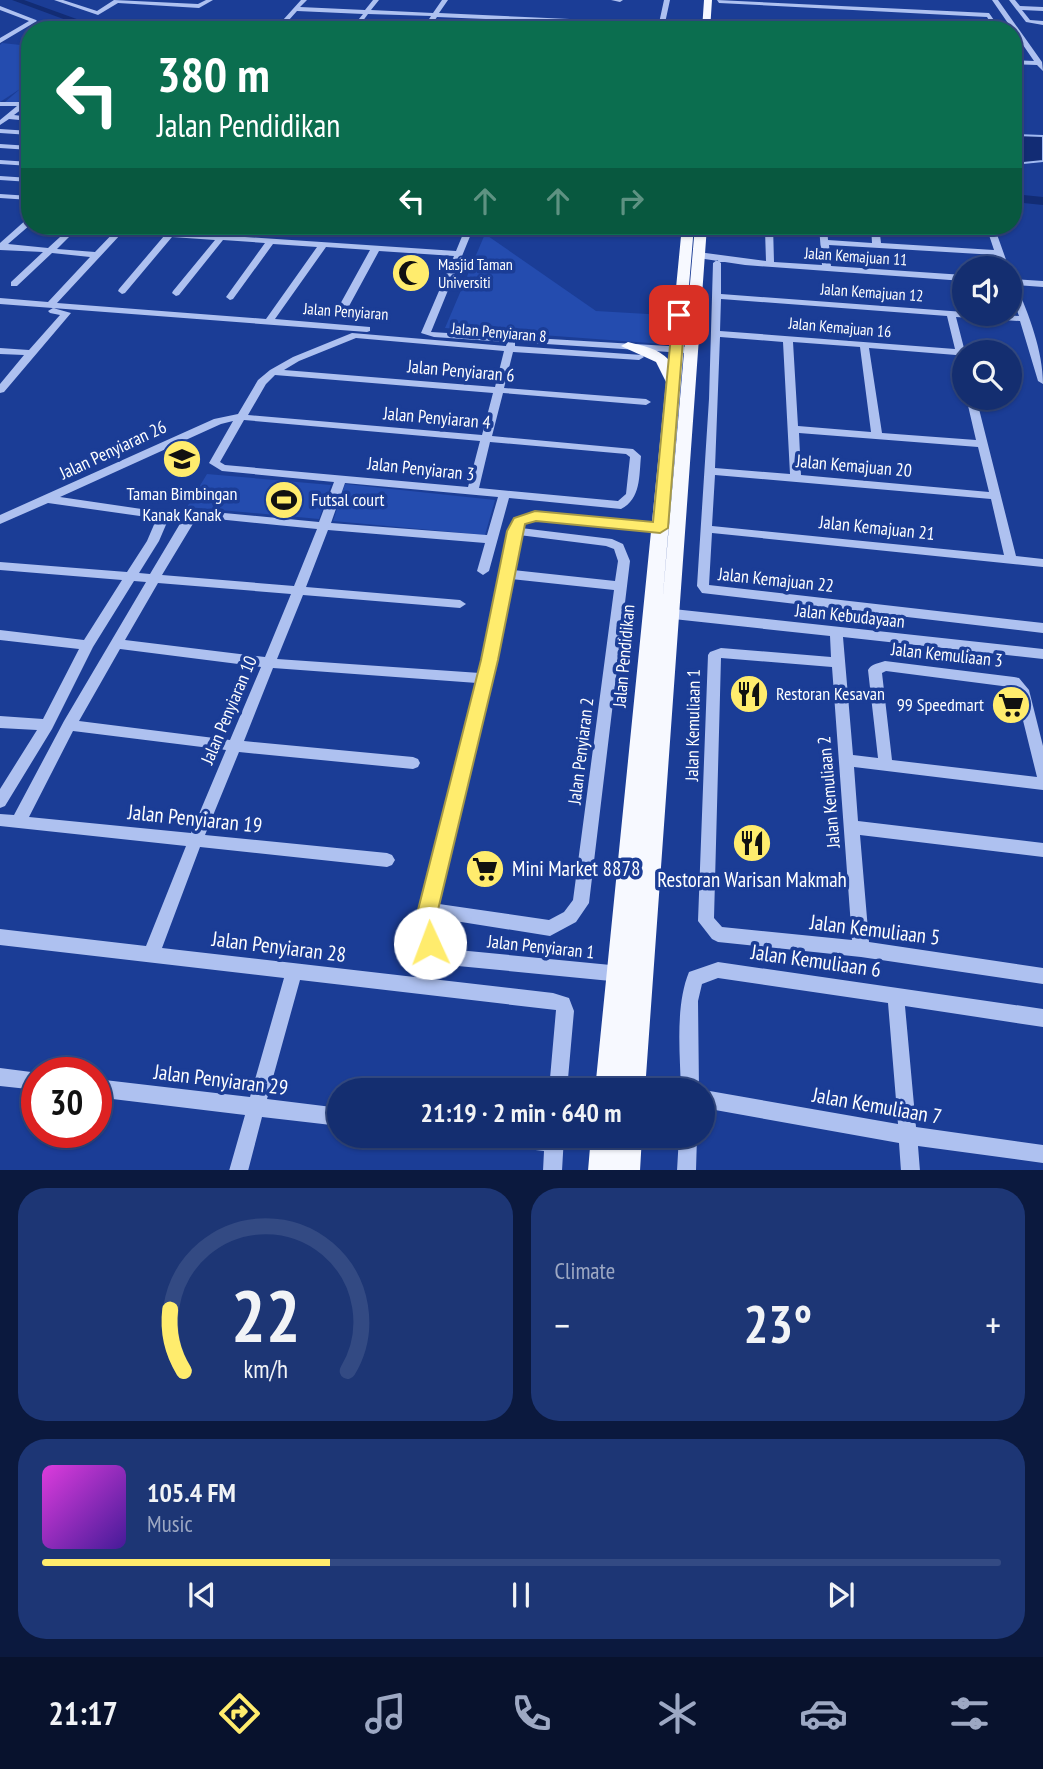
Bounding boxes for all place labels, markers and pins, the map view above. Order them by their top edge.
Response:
mosque icon: Masjid Taman Universiti [390,252,432,294]
place label: Masjid Taman Universiti [438,254,513,292]
pin [649,285,709,345]
school or university icon: Taman Bimbingan Kanak Kanak [161,438,203,480]
sports icon: Futsal court [263,479,305,521]
place label: Taman Bimbingan Kanak Kanak [127,482,237,526]
place label: Futsal court [311,488,385,511]
restaurant icon: Restoran Kesavan [728,673,770,715]
place label: Restoran Kesavan [776,682,885,705]
supermarket icon: 99 Speedmart [990,684,1032,726]
place label: 99 Speedmart [897,693,984,716]
restaurant icon: Restoran Warisan Makmah [731,822,773,864]
supermarket icon: Mini Market 8878 [464,848,506,890]
place label: Mini Market 8878 [512,855,640,882]
place label: Restoran Warisan Makmah [657,866,847,893]

